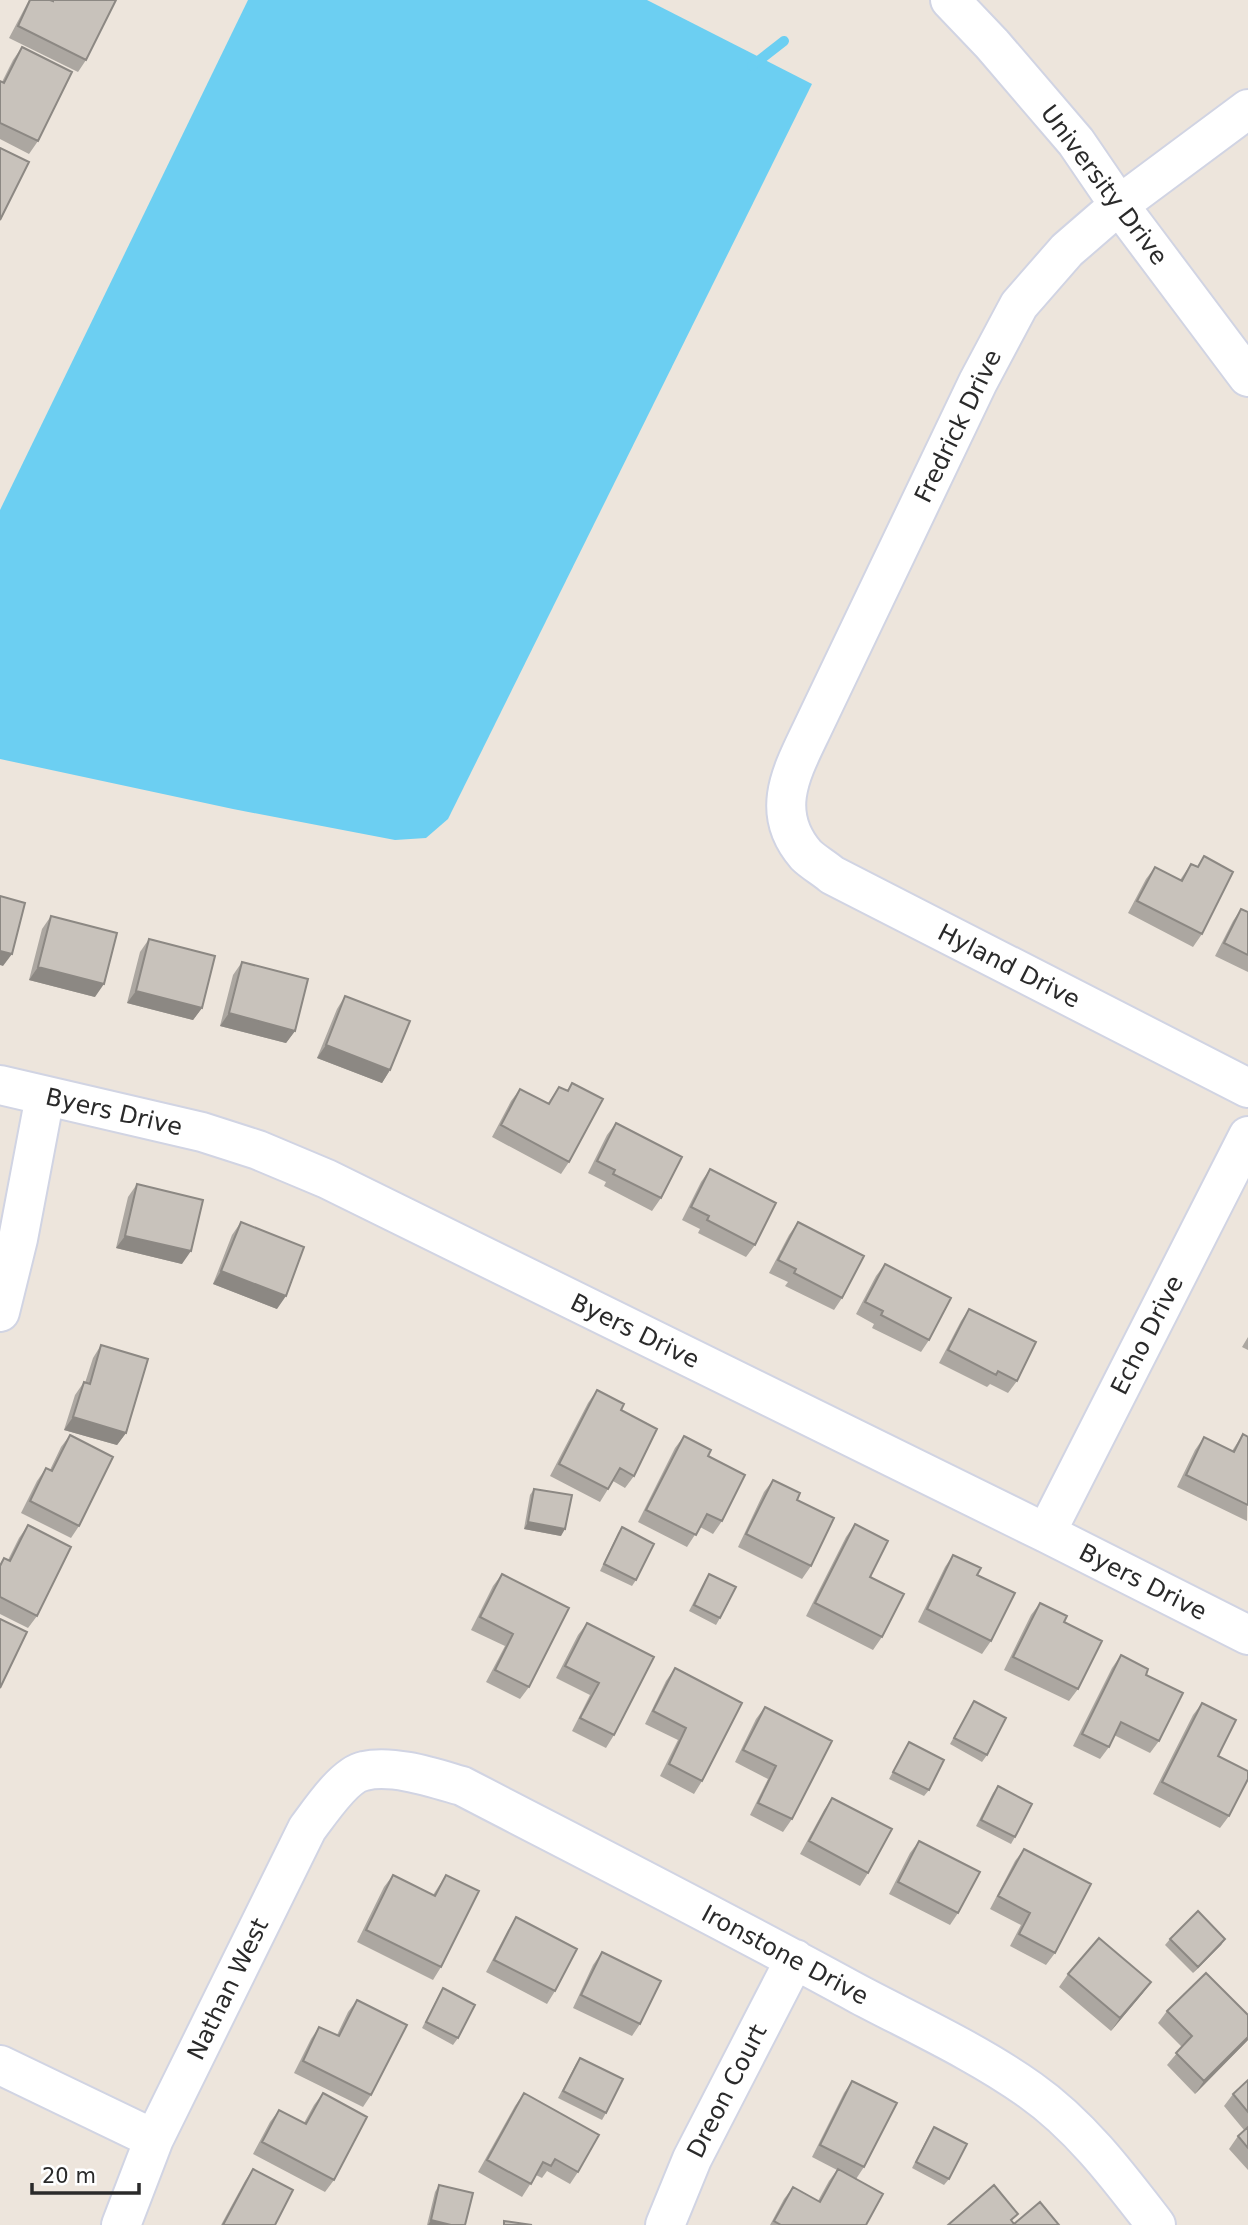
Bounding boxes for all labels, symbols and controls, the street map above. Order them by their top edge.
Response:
street label: University Drive [1035,100,1173,270]
street label: Fredrick Drive [909,345,1007,507]
street label: Hyland Drive [933,918,1085,1014]
street label: Byers Drive [43,1083,185,1141]
street label: Echo Drive [1105,1271,1189,1399]
street label: Byers Drive [566,1288,704,1374]
street label: Byers Drive [1075,1538,1211,1626]
street label: Ironstone Drive [697,1899,873,2011]
street label: Nathan West [182,1914,274,2064]
street label: Dreon Court [681,2020,773,2162]
scale bar [32,2152,138,2196]
text: 20 m [42,2164,96,2188]

